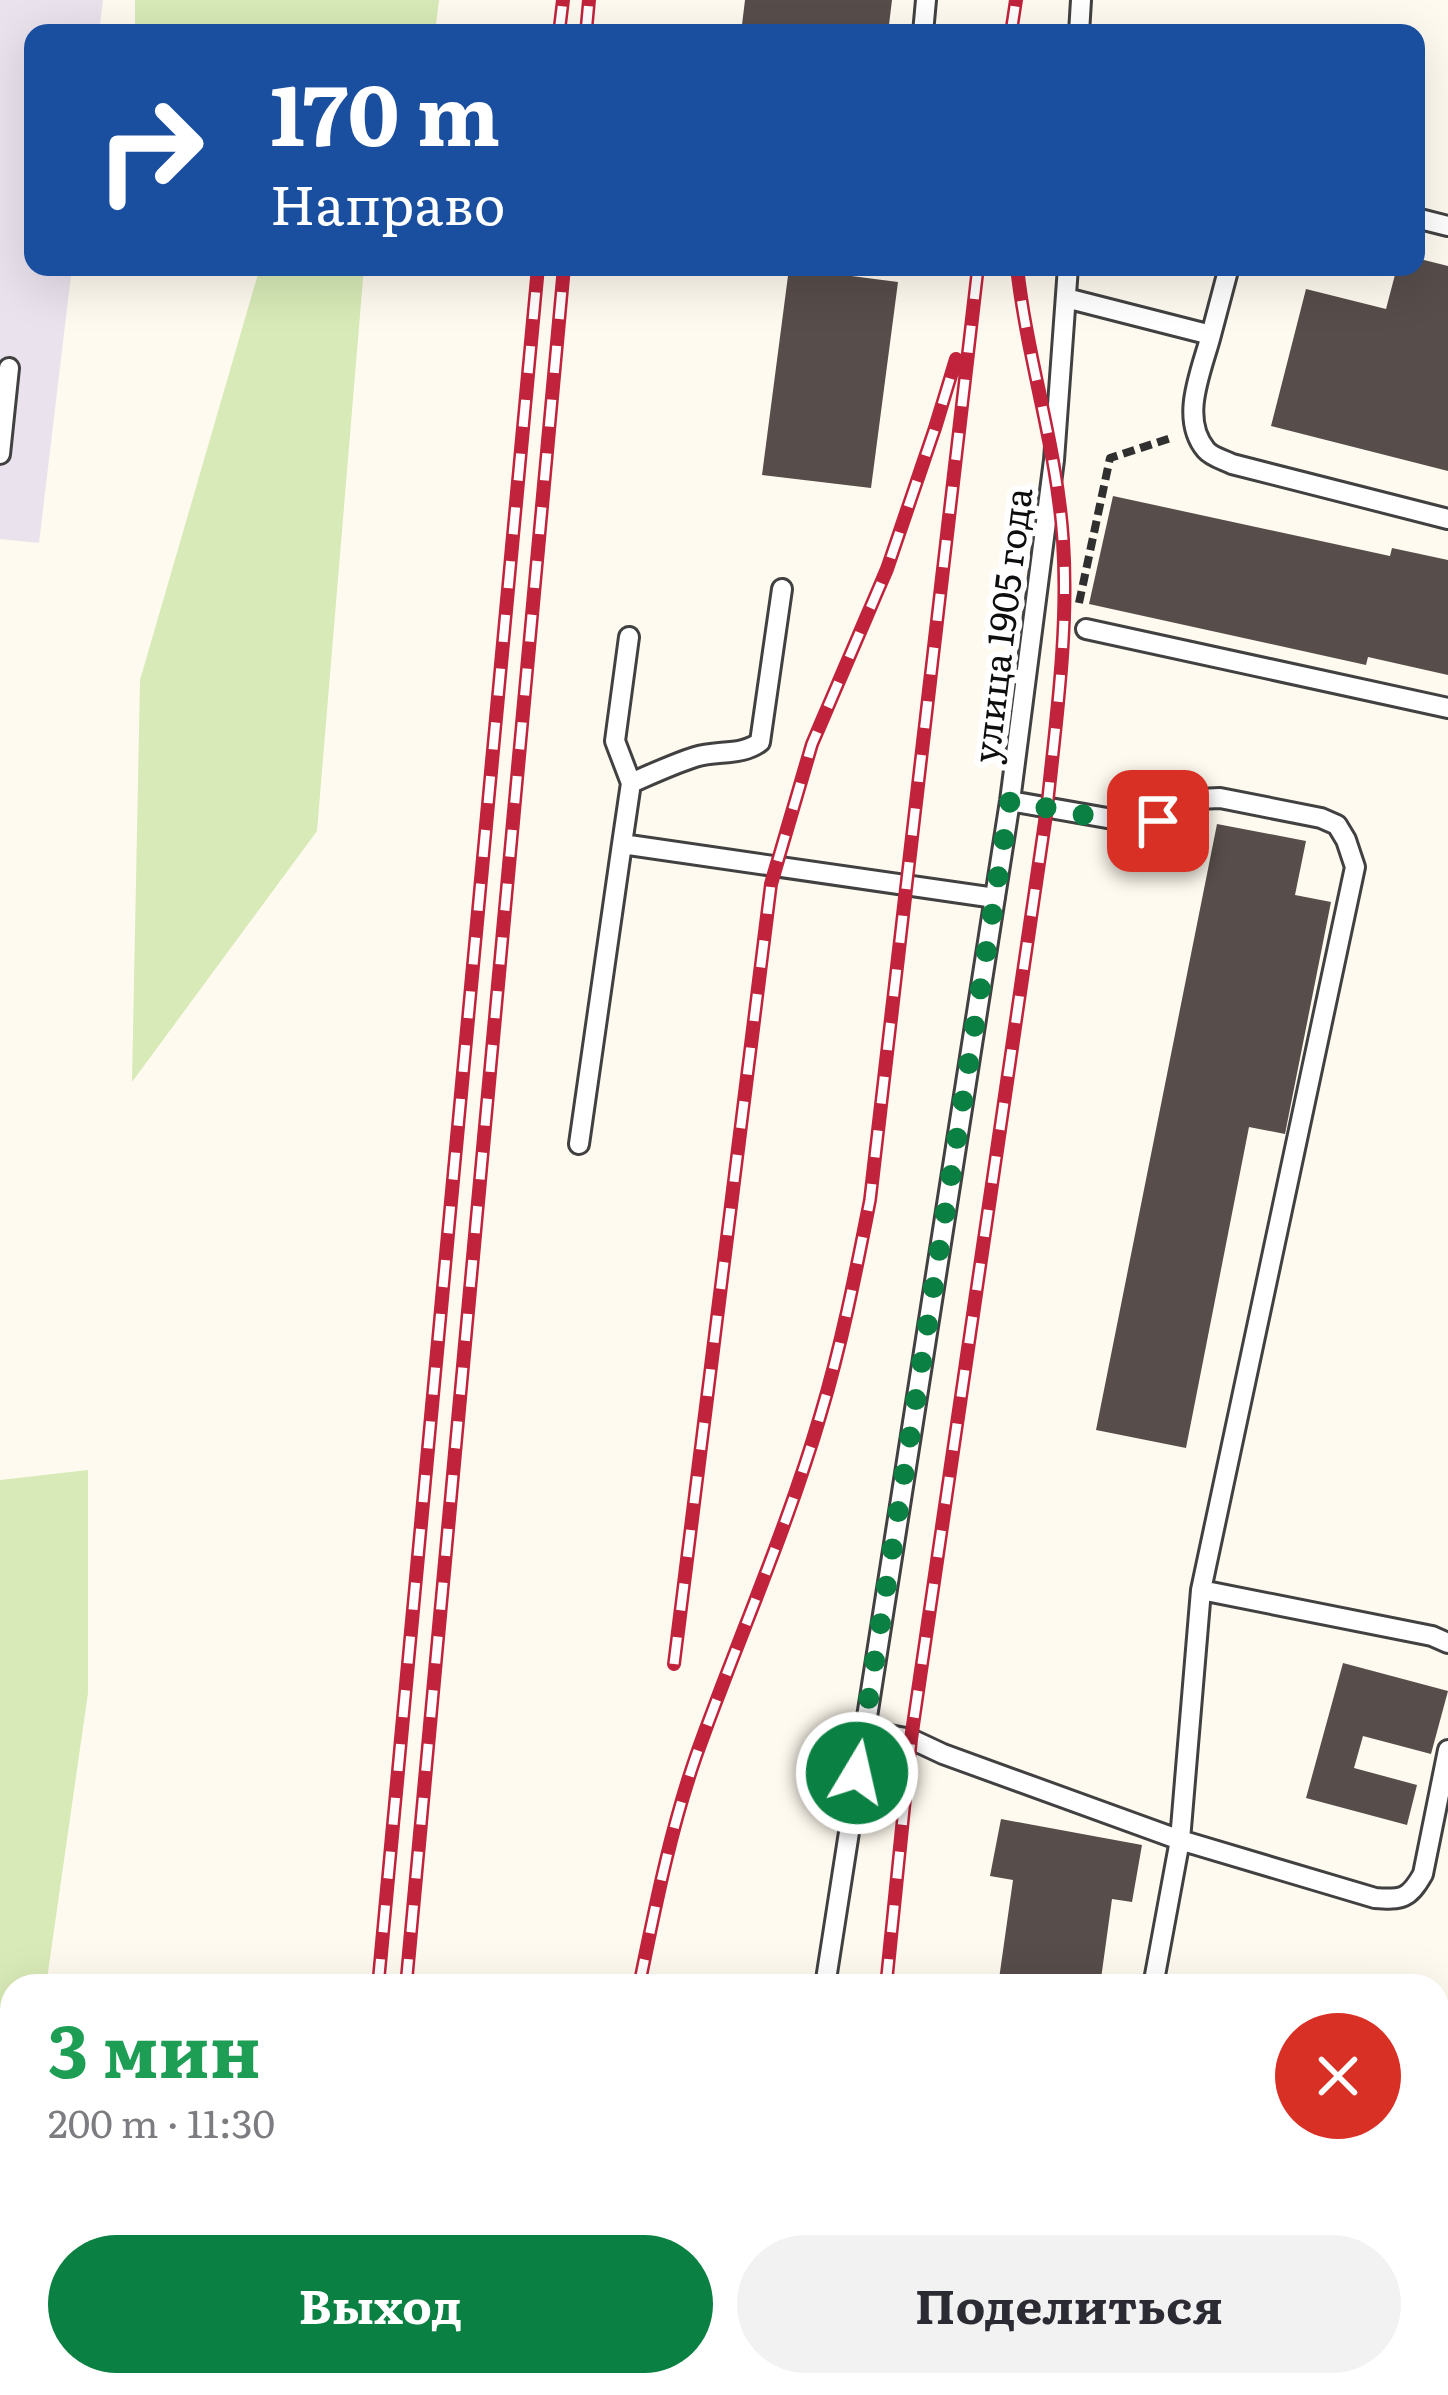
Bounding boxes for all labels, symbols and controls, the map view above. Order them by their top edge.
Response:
text: 170 m [270,47,500,172]
icon: right [72,72,228,228]
text: Направо [270,161,505,242]
street label: улица 1905 года [957,484,1043,766]
pin [1107,770,1209,872]
icon: arrive [1125,788,1191,854]
position arrow [794,1710,920,1836]
text: 3 мин [48,1993,261,2100]
button: close [1275,2013,1401,2139]
text: 200 m · 11:30 [48,2092,275,2150]
button: Выход [48,2235,713,2373]
button: Поделиться [737,2235,1401,2373]

